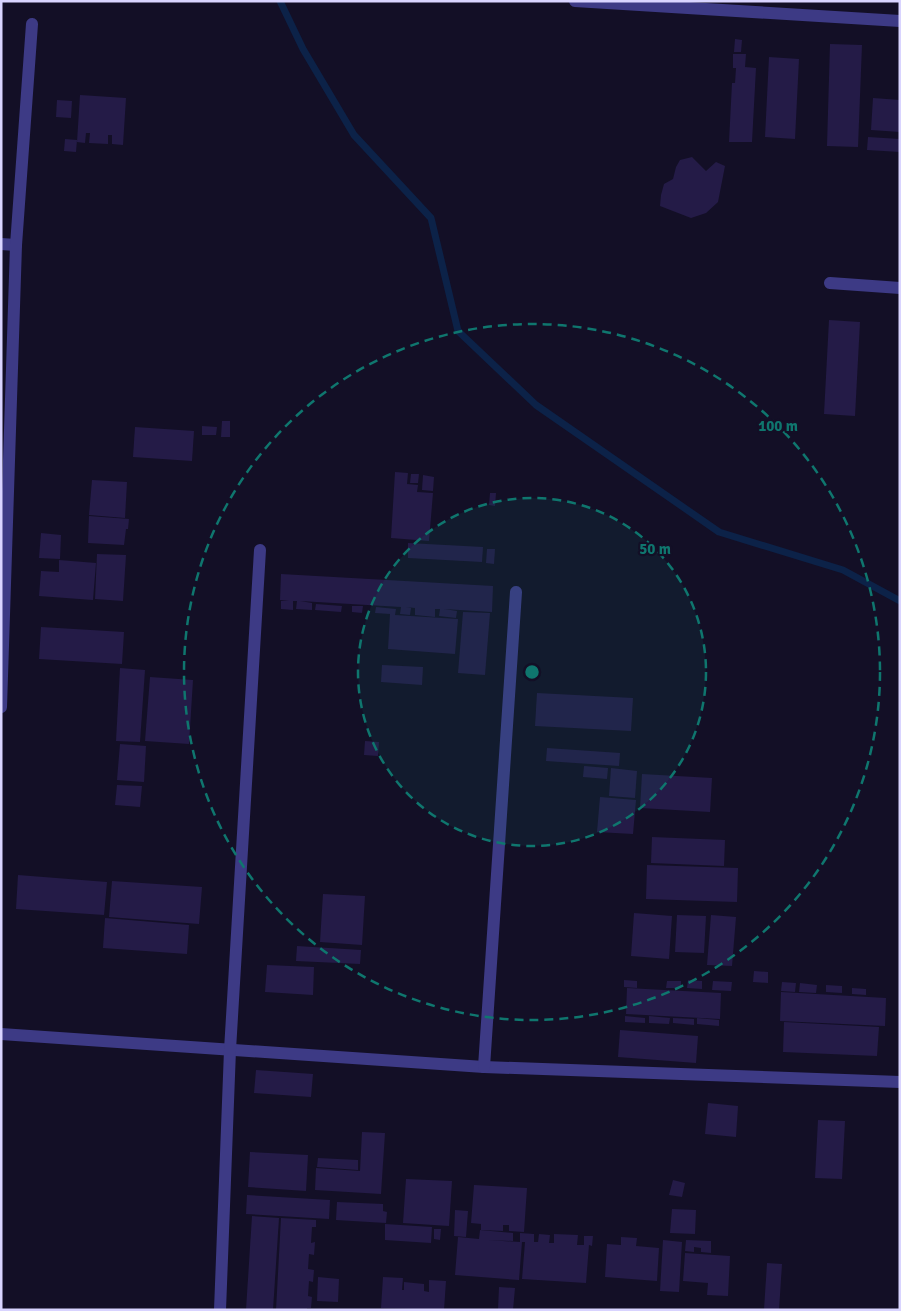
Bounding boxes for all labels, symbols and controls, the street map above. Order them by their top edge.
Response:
text: 100 m [758,417,798,435]
text: 50 m [639,540,671,558]
centre of rings [523,663,541,681]

